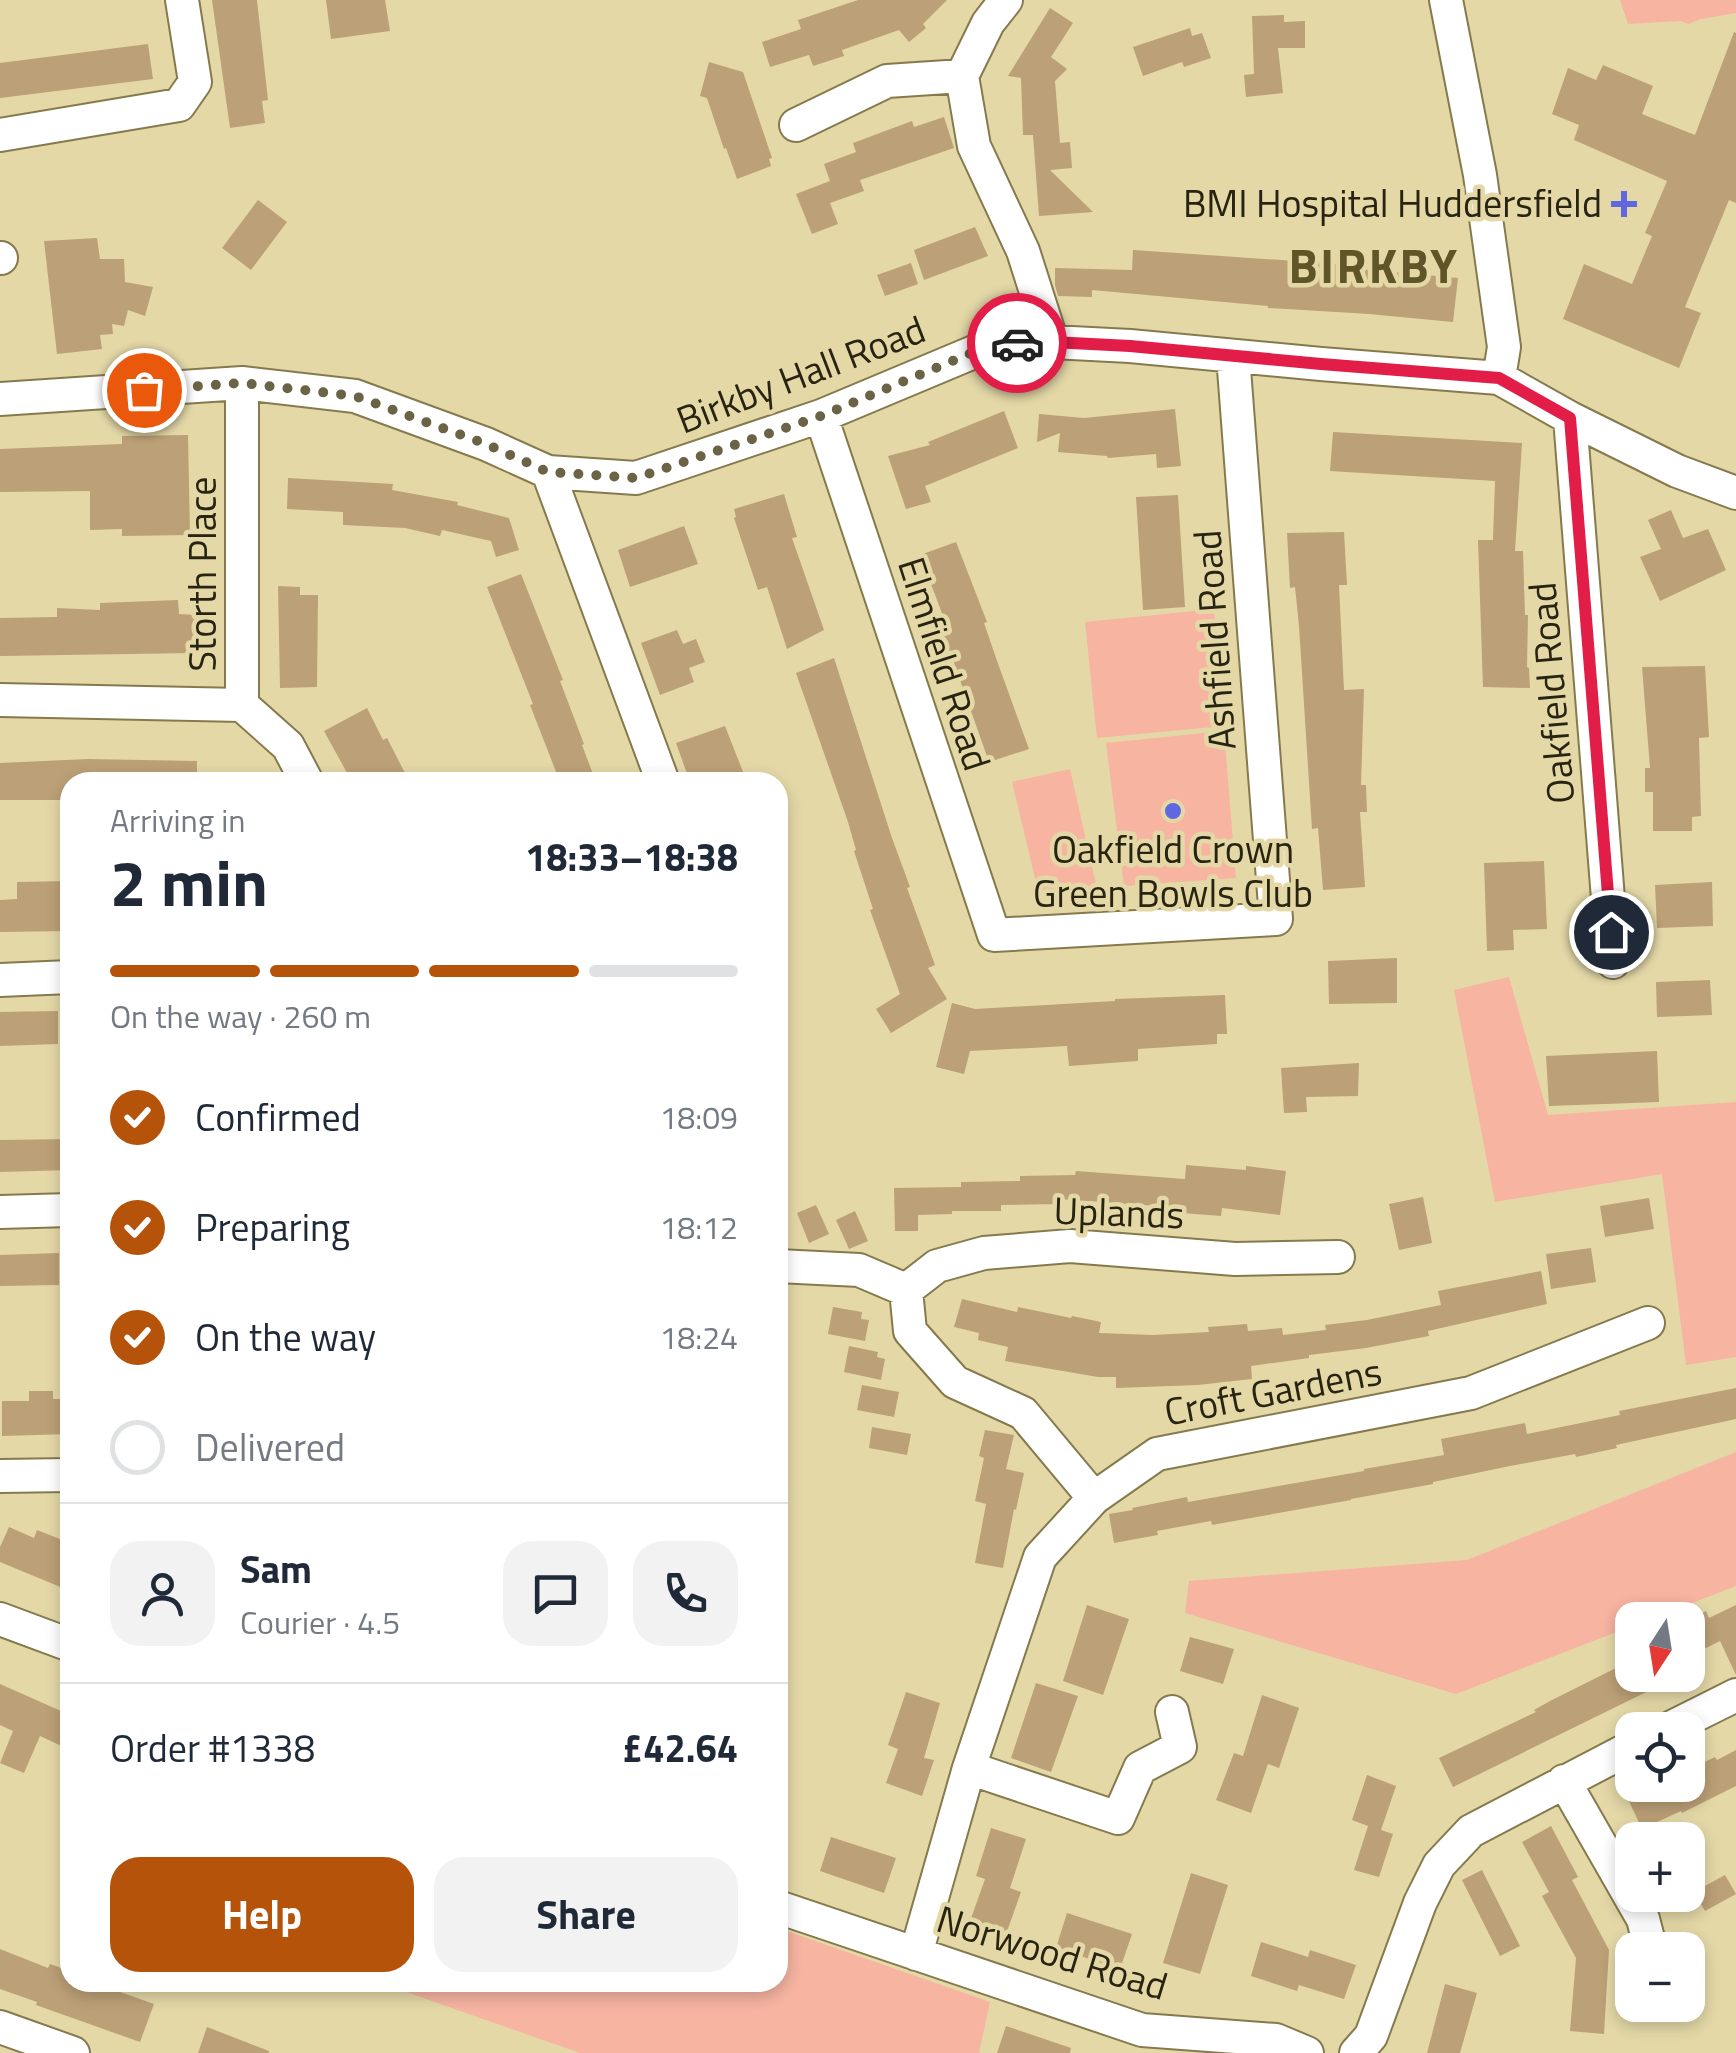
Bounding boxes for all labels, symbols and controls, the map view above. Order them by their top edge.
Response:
place label: BMI Hospital Huddersfield [1183,174,1602,232]
marker: BMI Hospital Huddersfield [1611,191,1637,217]
district label: BIRKBY [1288,229,1460,302]
courier [967,293,1067,393]
street label: Birkby Hall Road [668,300,933,448]
icon: car [990,316,1045,371]
pin [102,348,187,433]
icon: bag [117,363,172,418]
street label: Storth Place [173,477,231,671]
street label: Ashfield Road [1177,528,1251,752]
street label: Elmfield Road [883,550,1007,778]
street label: Oakfield Road [1512,580,1590,806]
text: Arriving in [110,796,246,844]
marker: Oakfield Crown Green Bowls Club [1162,800,1184,822]
place label: Oakfield Crown Green Bowls Club [1033,820,1313,922]
text: 18:33–18:38 [525,828,738,886]
text: 2 min [110,832,268,931]
pin [1569,890,1654,975]
icon: home [1584,905,1639,960]
text: On the way · 260 m [110,992,371,1040]
text: Confirmed [195,1088,361,1146]
icon: check [110,1090,165,1145]
text: 18:09 [659,1093,738,1141]
street label: Uplands [1053,1181,1185,1243]
text: Preparing [195,1198,350,1256]
icon: check [110,1200,165,1255]
text: 18:12 [659,1203,738,1251]
text: On the way [195,1308,376,1366]
icon: check [110,1310,165,1365]
text: 18:24 [659,1313,738,1361]
street label: Croft Gardens [1159,1342,1386,1440]
text: Delivered [195,1418,345,1476]
text: Sam [240,1540,312,1598]
button: person [110,1541,215,1646]
button: chat [503,1541,608,1646]
button: phone [633,1541,738,1646]
text: Courier · 4.5 [240,1598,400,1646]
north arrow [1615,1602,1705,1692]
map controls [1615,1602,1705,2022]
button: locate [1615,1712,1705,1802]
text: Order #1338 [110,1719,315,1777]
text: £42.64 [622,1719,738,1777]
button: + [1615,1822,1705,1912]
button: Help [110,1857,414,1972]
button: Share [434,1857,738,1972]
street label: Norwood Road [930,1889,1175,2015]
button: − [1615,1932,1705,2022]

